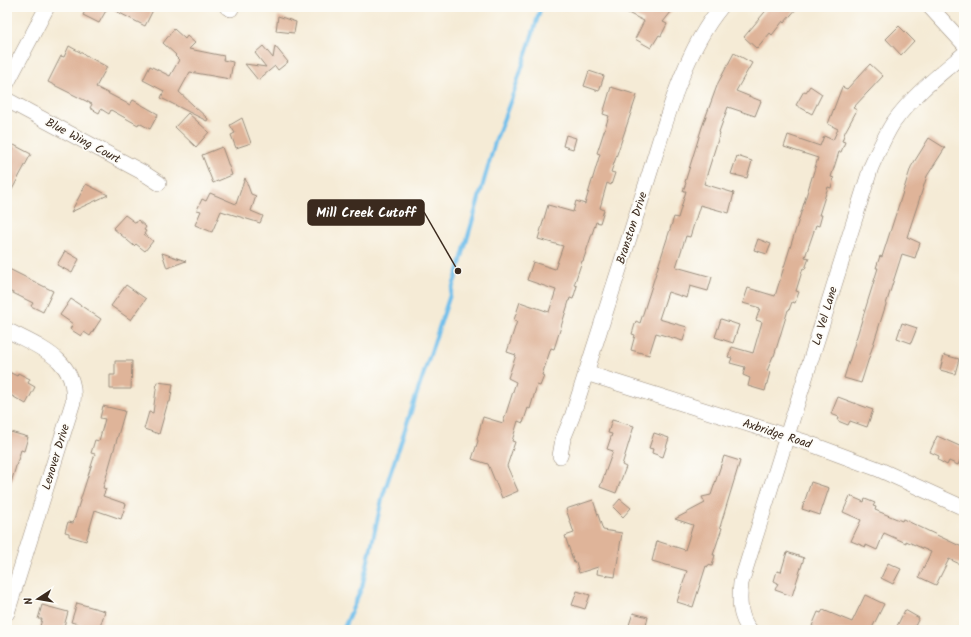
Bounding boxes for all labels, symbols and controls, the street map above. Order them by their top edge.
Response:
street label: Blue Wing Court [42,113,124,169]
street label: Branston Drive [611,189,653,267]
callout: Mill Creek Cutoff [308,200,424,225]
text: Mill Creek Cutoff [316,203,417,224]
street label: La Vel Lane [807,284,843,348]
street label: Axbridge Road [740,414,815,454]
street label: Lenover Drive [37,421,75,492]
north arrow [18,579,58,619]
text: N [20,596,39,606]

